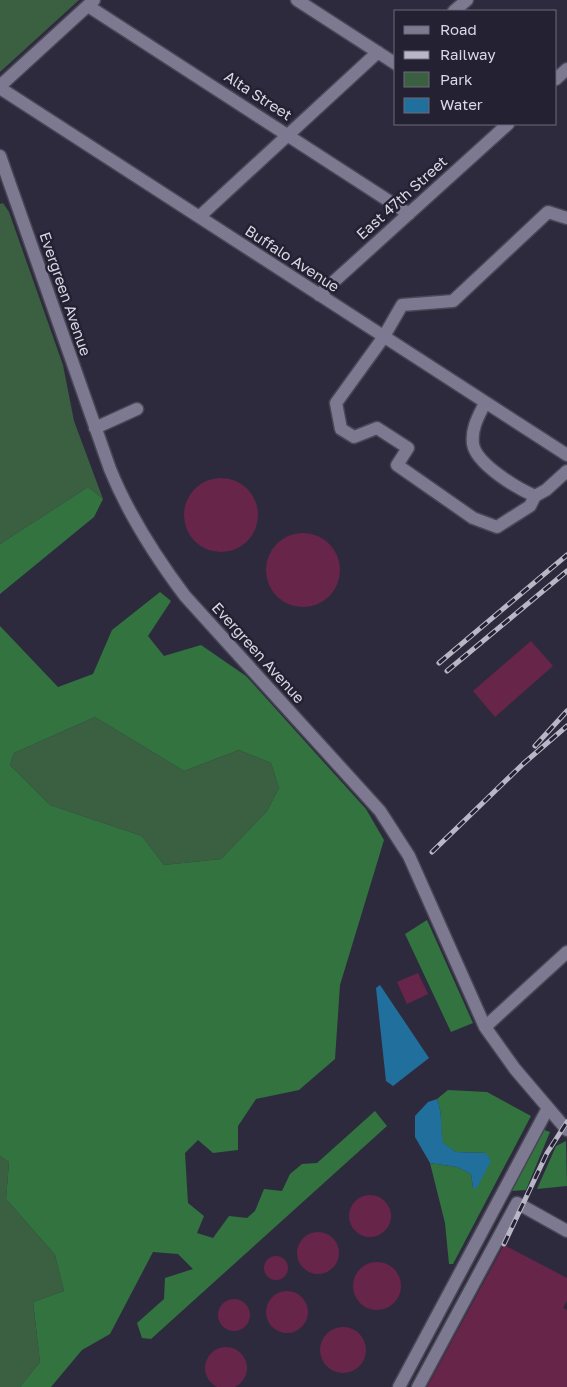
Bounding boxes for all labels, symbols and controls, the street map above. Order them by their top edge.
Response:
legend [394,10,557,125]
text: Road [440,20,477,38]
text: Railway [440,45,496,63]
street label: Alta Street [221,67,296,124]
text: Park [440,70,473,88]
text: Water [440,95,483,113]
street label: East 47th Street [352,152,450,243]
street label: Buffalo Avenue [242,221,343,295]
street label: Evergreen Avenue [36,229,96,358]
street label: Evergreen Avenue [209,598,309,707]

